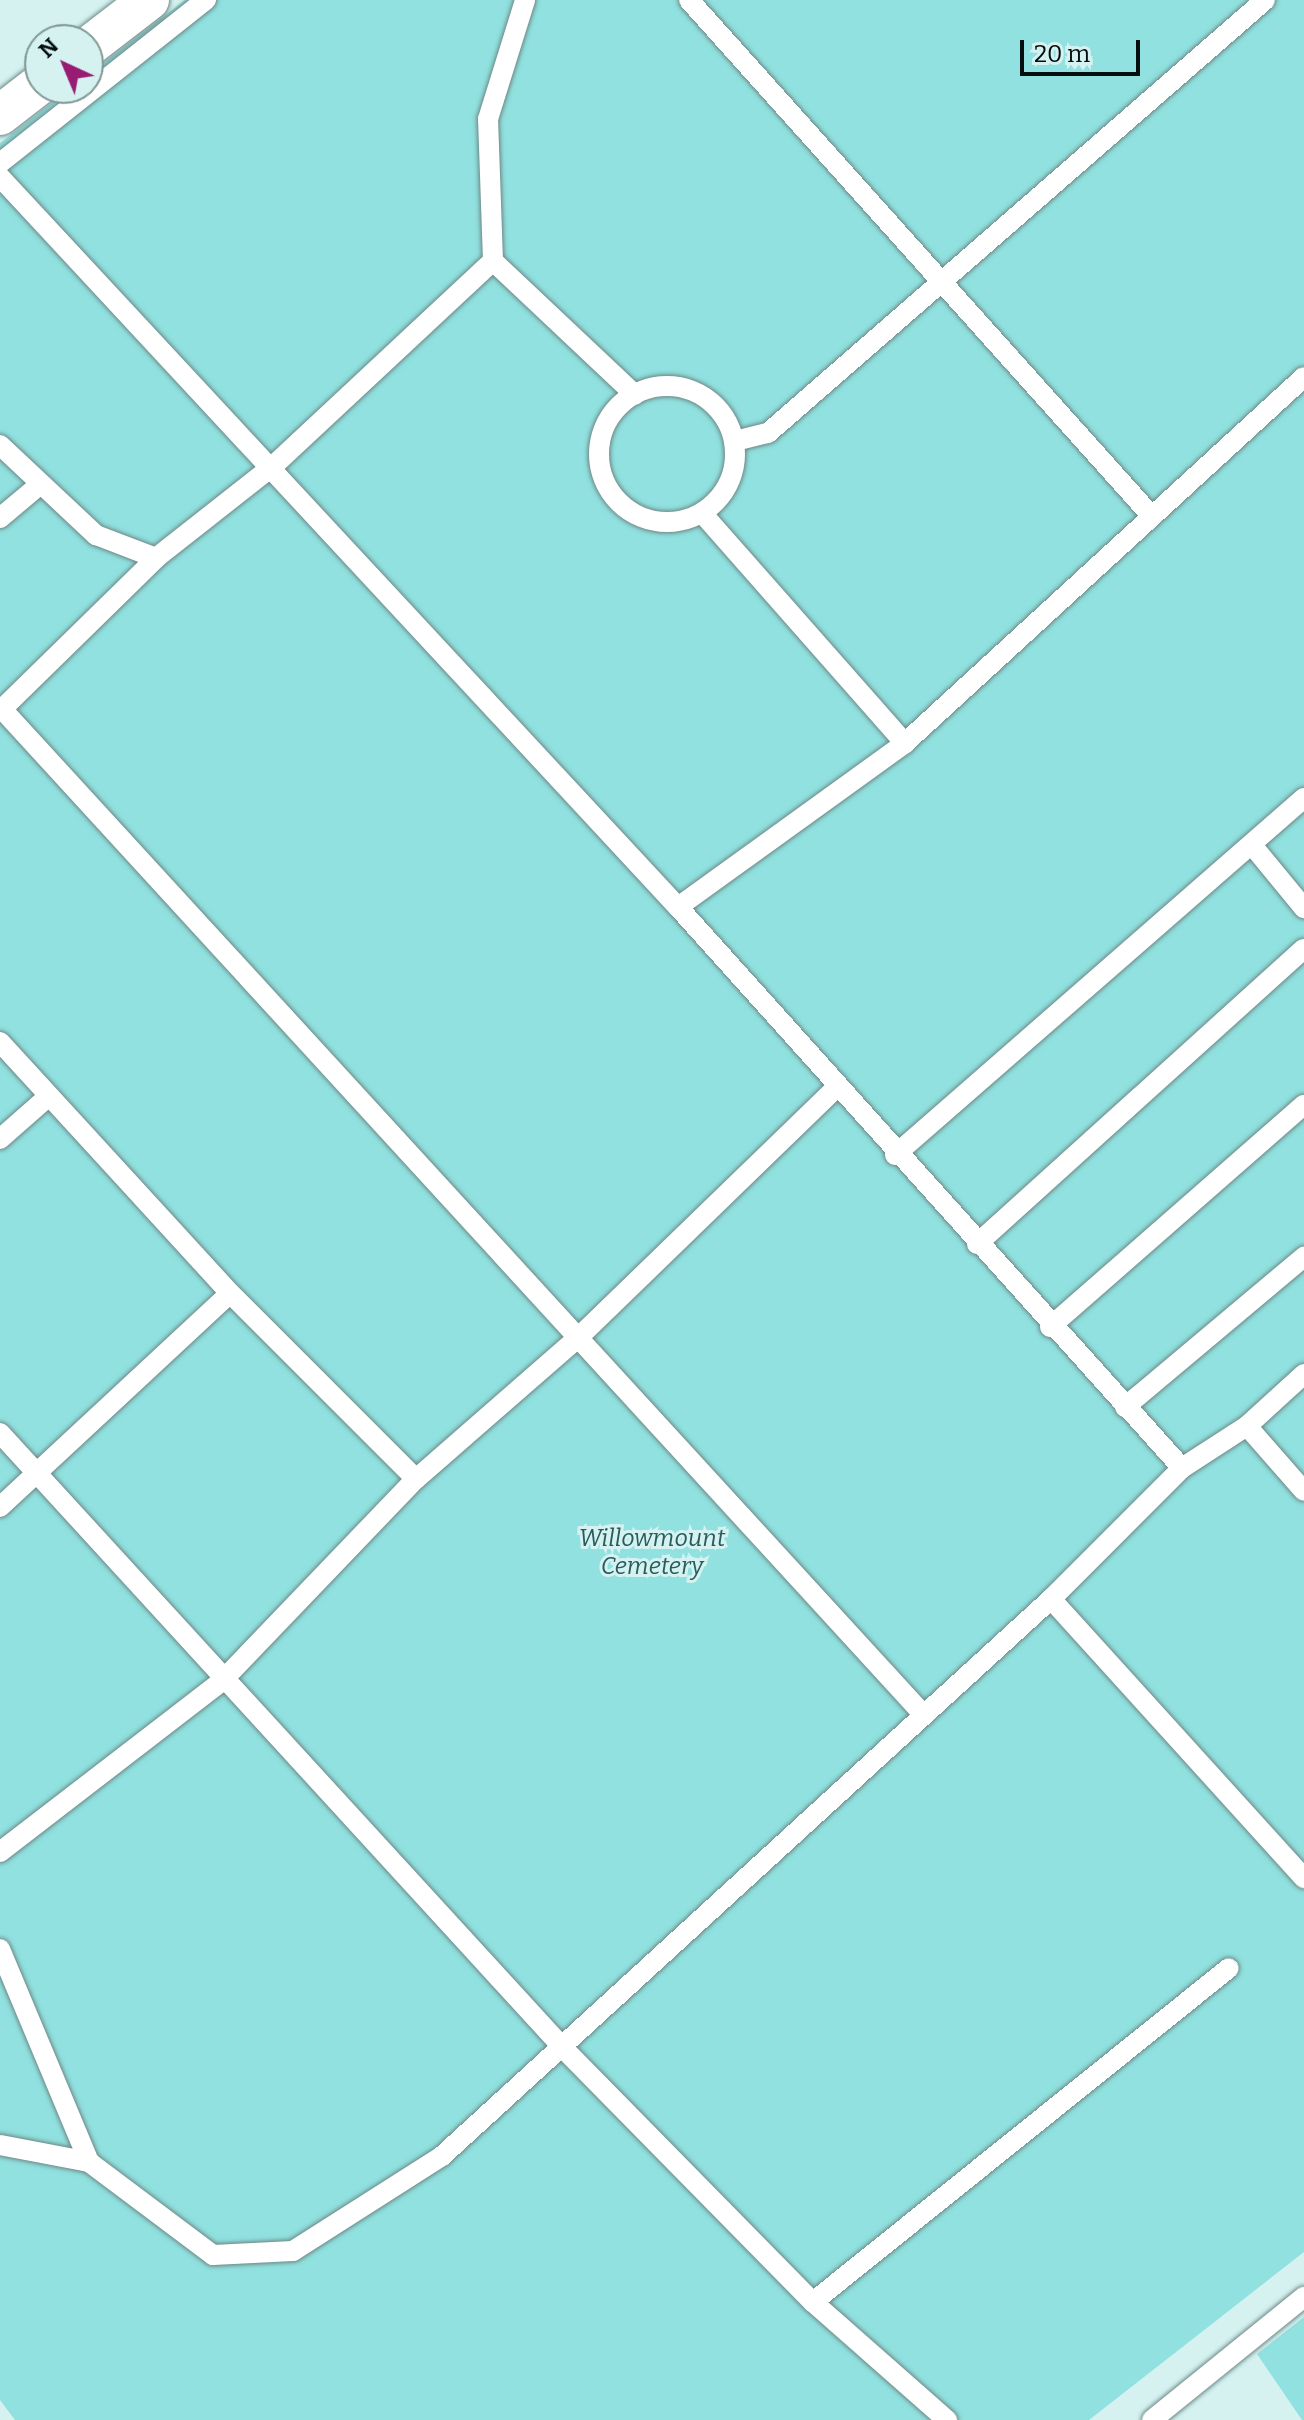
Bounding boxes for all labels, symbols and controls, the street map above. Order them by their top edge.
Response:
north arrow [24,24,104,104]
scale bar [1024,24,1144,74]
text: N [33,32,64,63]
text: 20 m [1034,40,1090,68]
park label: Willowmount Cemetery [579,1525,725,1581]

